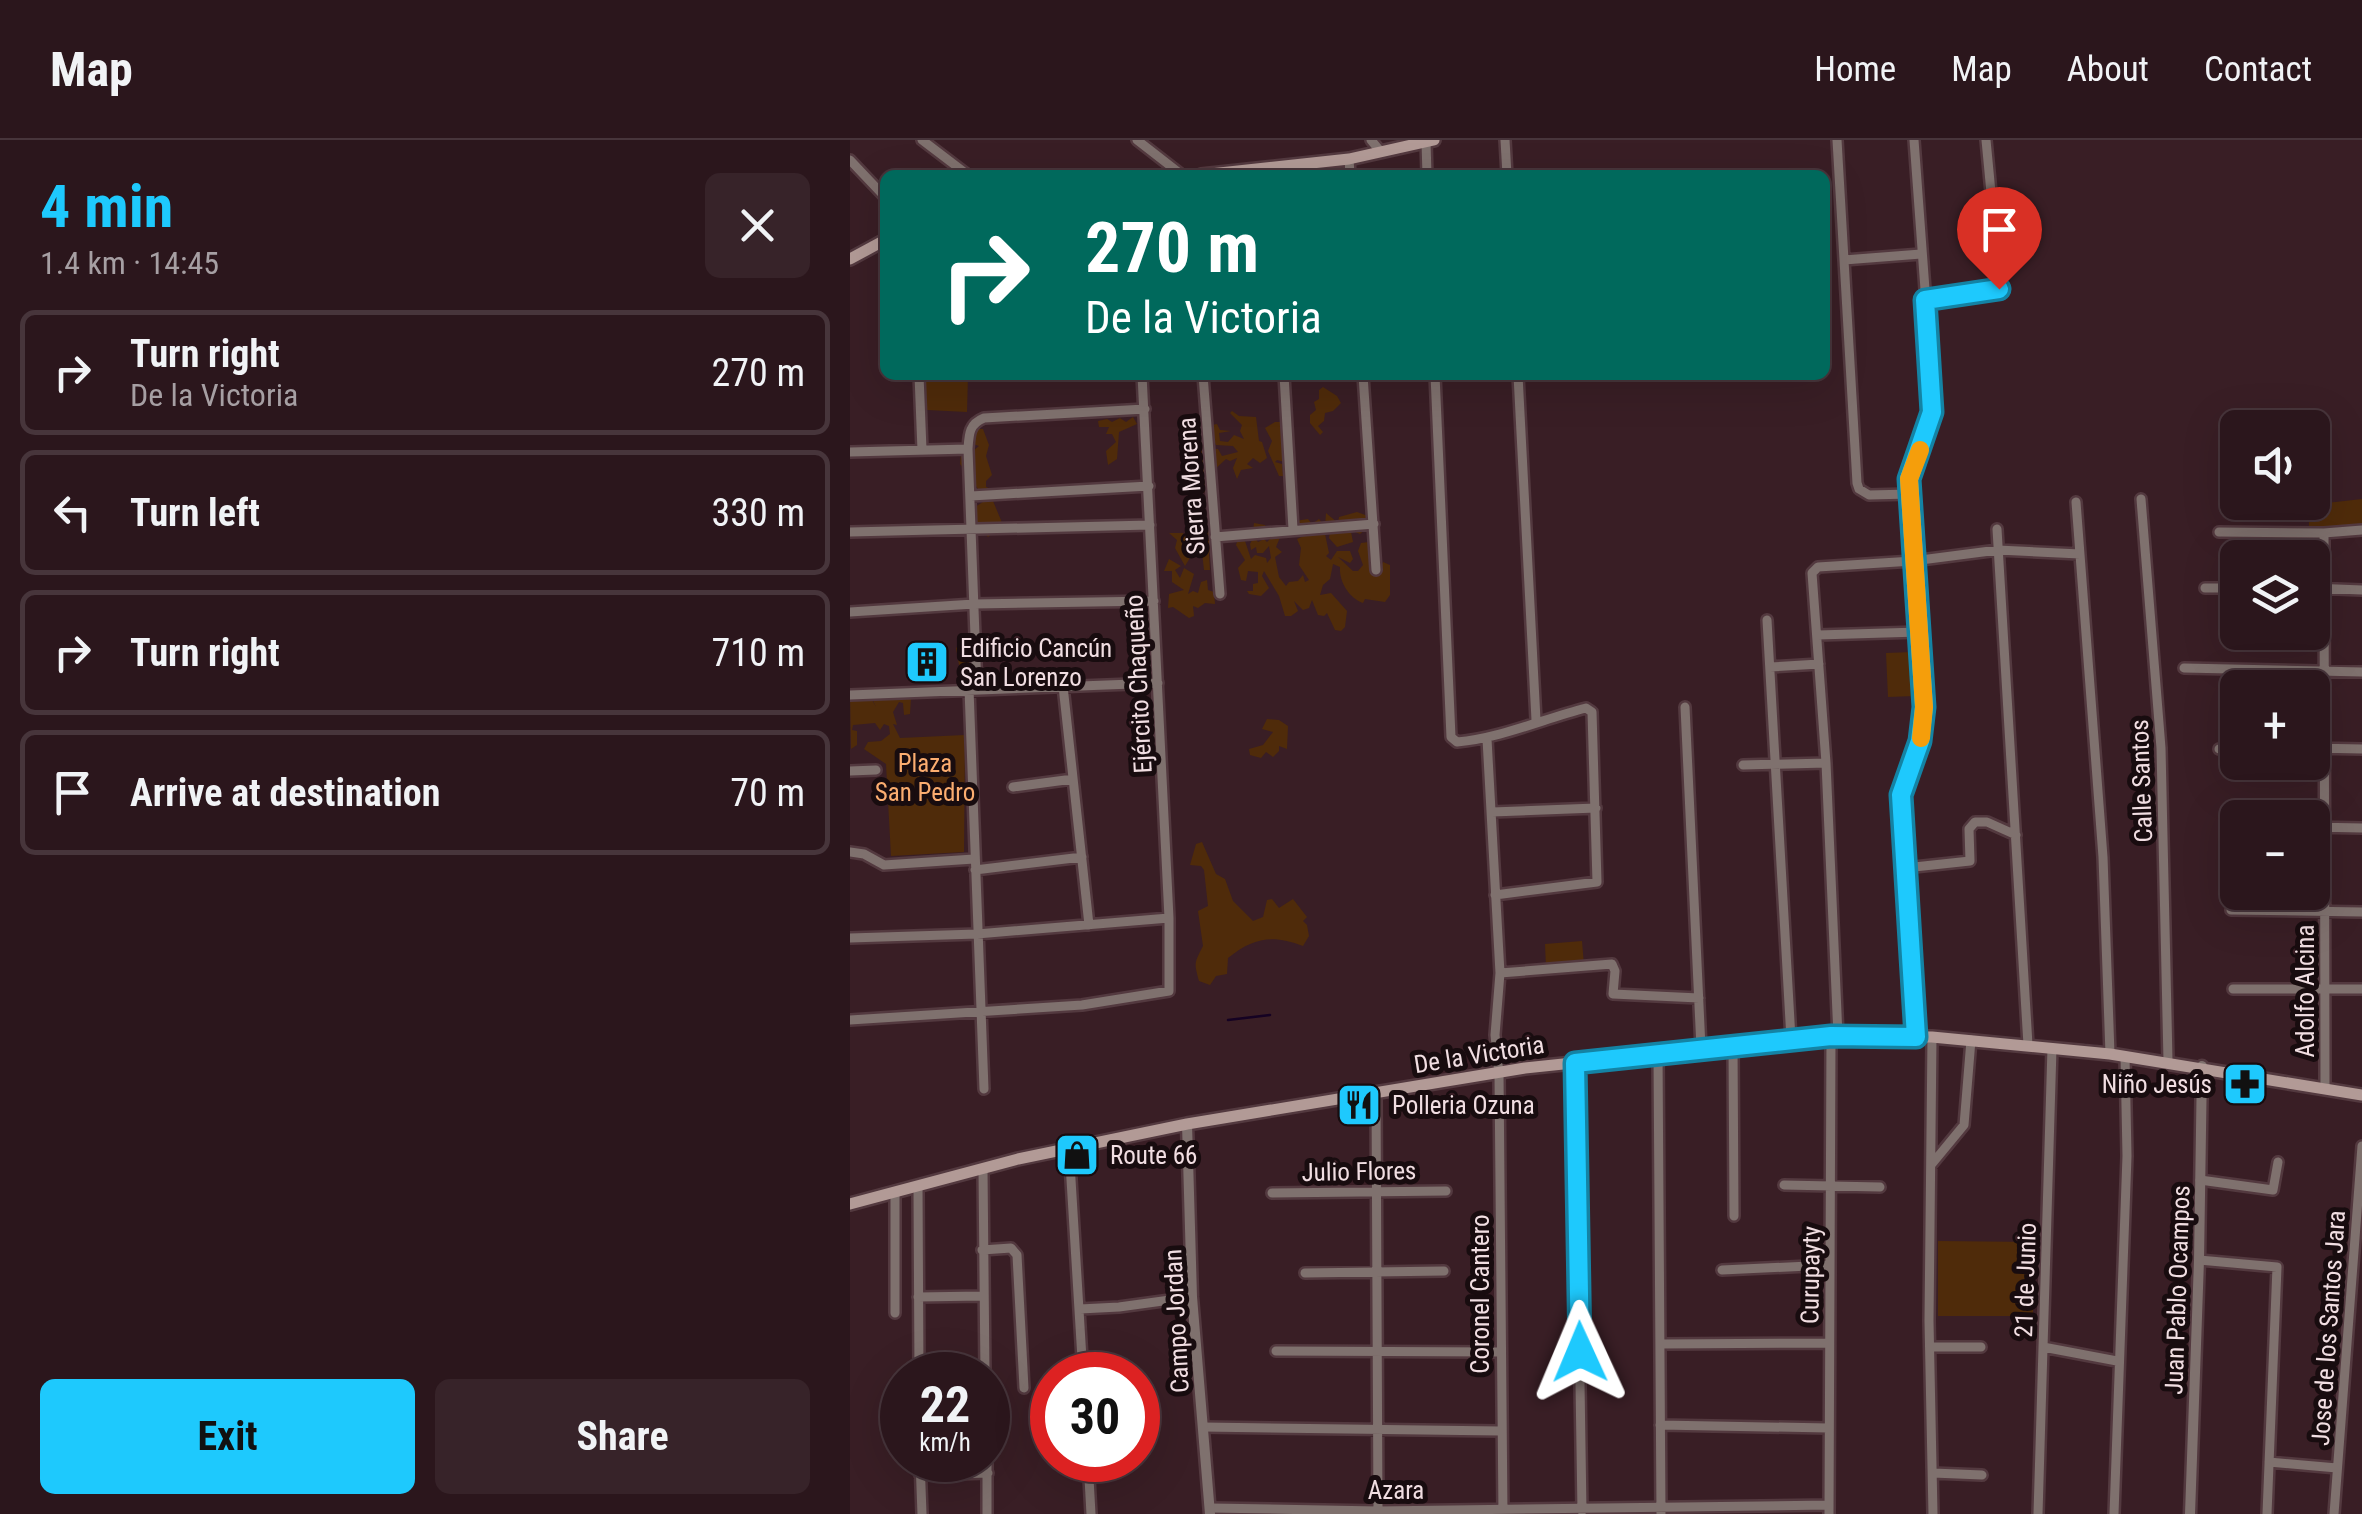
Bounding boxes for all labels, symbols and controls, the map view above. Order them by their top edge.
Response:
text: Map [50,41,133,98]
text: Home [1814,49,1896,90]
text: Map [1951,49,2012,90]
text: About [2067,49,2149,90]
text: Contact [2204,49,2312,90]
text: 4 min [40,171,173,242]
button: close [705,173,810,278]
pin [1957,187,2042,290]
icon: arrive [1972,202,2027,257]
text: 270 m [1085,207,1259,289]
icon: right [920,210,1050,340]
text: 1.4 km · 14:45 [40,244,219,282]
text: De la Victoria [1085,291,1322,344]
text: Turn right [130,332,280,376]
icon: right [45,345,100,400]
text: 270 m [711,351,805,395]
text: De la Victoria [130,376,298,414]
map controls [2220,410,2330,910]
button: sound [2220,410,2330,520]
street label: Sierra Morena [1172,416,1211,556]
icon: left [45,485,100,540]
text: Turn left [130,491,260,535]
text: 330 m [711,491,805,535]
button: layers [2220,540,2330,650]
street label: Ejército Chaqueño [1119,594,1158,774]
icon: right [45,625,100,680]
text: Turn right [130,631,280,675]
text: 710 m [711,631,805,675]
place label: Edificio Cancún San Lorenzo [960,634,1112,692]
building icon: Edificio Cancún San Lorenzo [904,639,950,685]
button: + [2220,670,2330,780]
street label: Calle Santos [2125,719,2158,843]
park label: Plaza San Pedro [875,749,975,807]
icon: arrive [45,765,100,820]
text: Arrive at destination [130,771,440,815]
text: 70 m [730,771,805,815]
button: − [2220,800,2330,910]
street label: Adolfo Alcina [2291,925,2320,1057]
street label: De la Victoria [1412,1030,1546,1079]
pharmacy icon: Niño Jesús [2222,1061,2268,1107]
place label: Niño Jesús [2102,1070,2212,1099]
restaurant icon: Polleria Ozuna [1336,1082,1382,1128]
place label: Polleria Ozuna [1392,1091,1535,1120]
shop icon: Route 66 [1054,1132,1100,1178]
place label: Route 66 [1110,1141,1197,1170]
street label: Julio Flores [1301,1156,1417,1187]
street label: Juan Pablo Ocampos [2159,1185,2196,1395]
street label: Jose de los Santos Jara [2306,1209,2351,1447]
street label: Coronel Cantero [1466,1214,1495,1374]
street label: 21 de Junio [2009,1222,2042,1338]
street label: Curupayty [1795,1226,1826,1324]
street label: Campo Jordan [1158,1248,1195,1394]
position arrow [1528,1300,1632,1404]
speed limit sign: 30 [1030,1352,1160,1482]
text: 22 [920,1376,970,1434]
button: Exit [40,1379,415,1494]
button: Share [435,1379,810,1494]
text: km/h [919,1428,971,1457]
street label: Azara [1368,1476,1424,1505]

